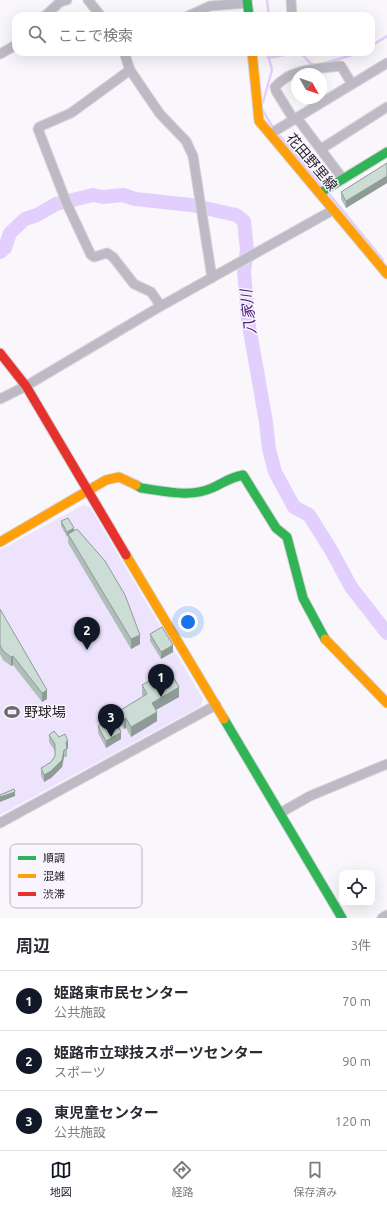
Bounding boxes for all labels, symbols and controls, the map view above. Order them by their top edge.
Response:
search box [12,12,375,56]
icon: search [26,23,48,45]
text: ここで検索 [58,27,133,44]
north arrow [291,68,327,104]
street label: 花田野里線 [283,130,341,194]
water label: 八家川 [237,287,259,335]
your location [178,612,198,632]
pin: 2 [74,617,100,650]
pin: 1 [148,664,174,697]
sports icon: 野球場 [3,703,21,721]
place label: 野球場 [24,704,66,720]
pin: 3 [98,704,124,737]
legend [10,844,142,908]
text: 順調 [43,852,65,864]
text: 混雑 [43,870,65,882]
map controls [339,870,375,906]
button: locate [339,870,375,906]
text: 渋滞 [43,888,65,900]
text: 周辺 [16,936,50,955]
text: 3件 [351,938,371,952]
text: 姫路東市民センター [54,984,189,1001]
text: 1 [25,994,33,1008]
text: 70 m [342,994,371,1008]
text: 公共施設 [54,1005,106,1019]
text: 姫路市立球技スポーツセンター [54,1044,264,1061]
text: 2 [25,1054,33,1068]
text: 90 m [342,1054,371,1068]
text: スポーツ [54,1065,106,1079]
text: 東児童センター [54,1104,159,1121]
text: 3 [25,1114,33,1128]
text: 120 m [335,1114,371,1128]
text: 公共施設 [54,1125,106,1139]
tab: 地図 [50,1159,72,1199]
tab: 経路 [171,1159,193,1199]
tab: 保存済み [293,1159,337,1199]

